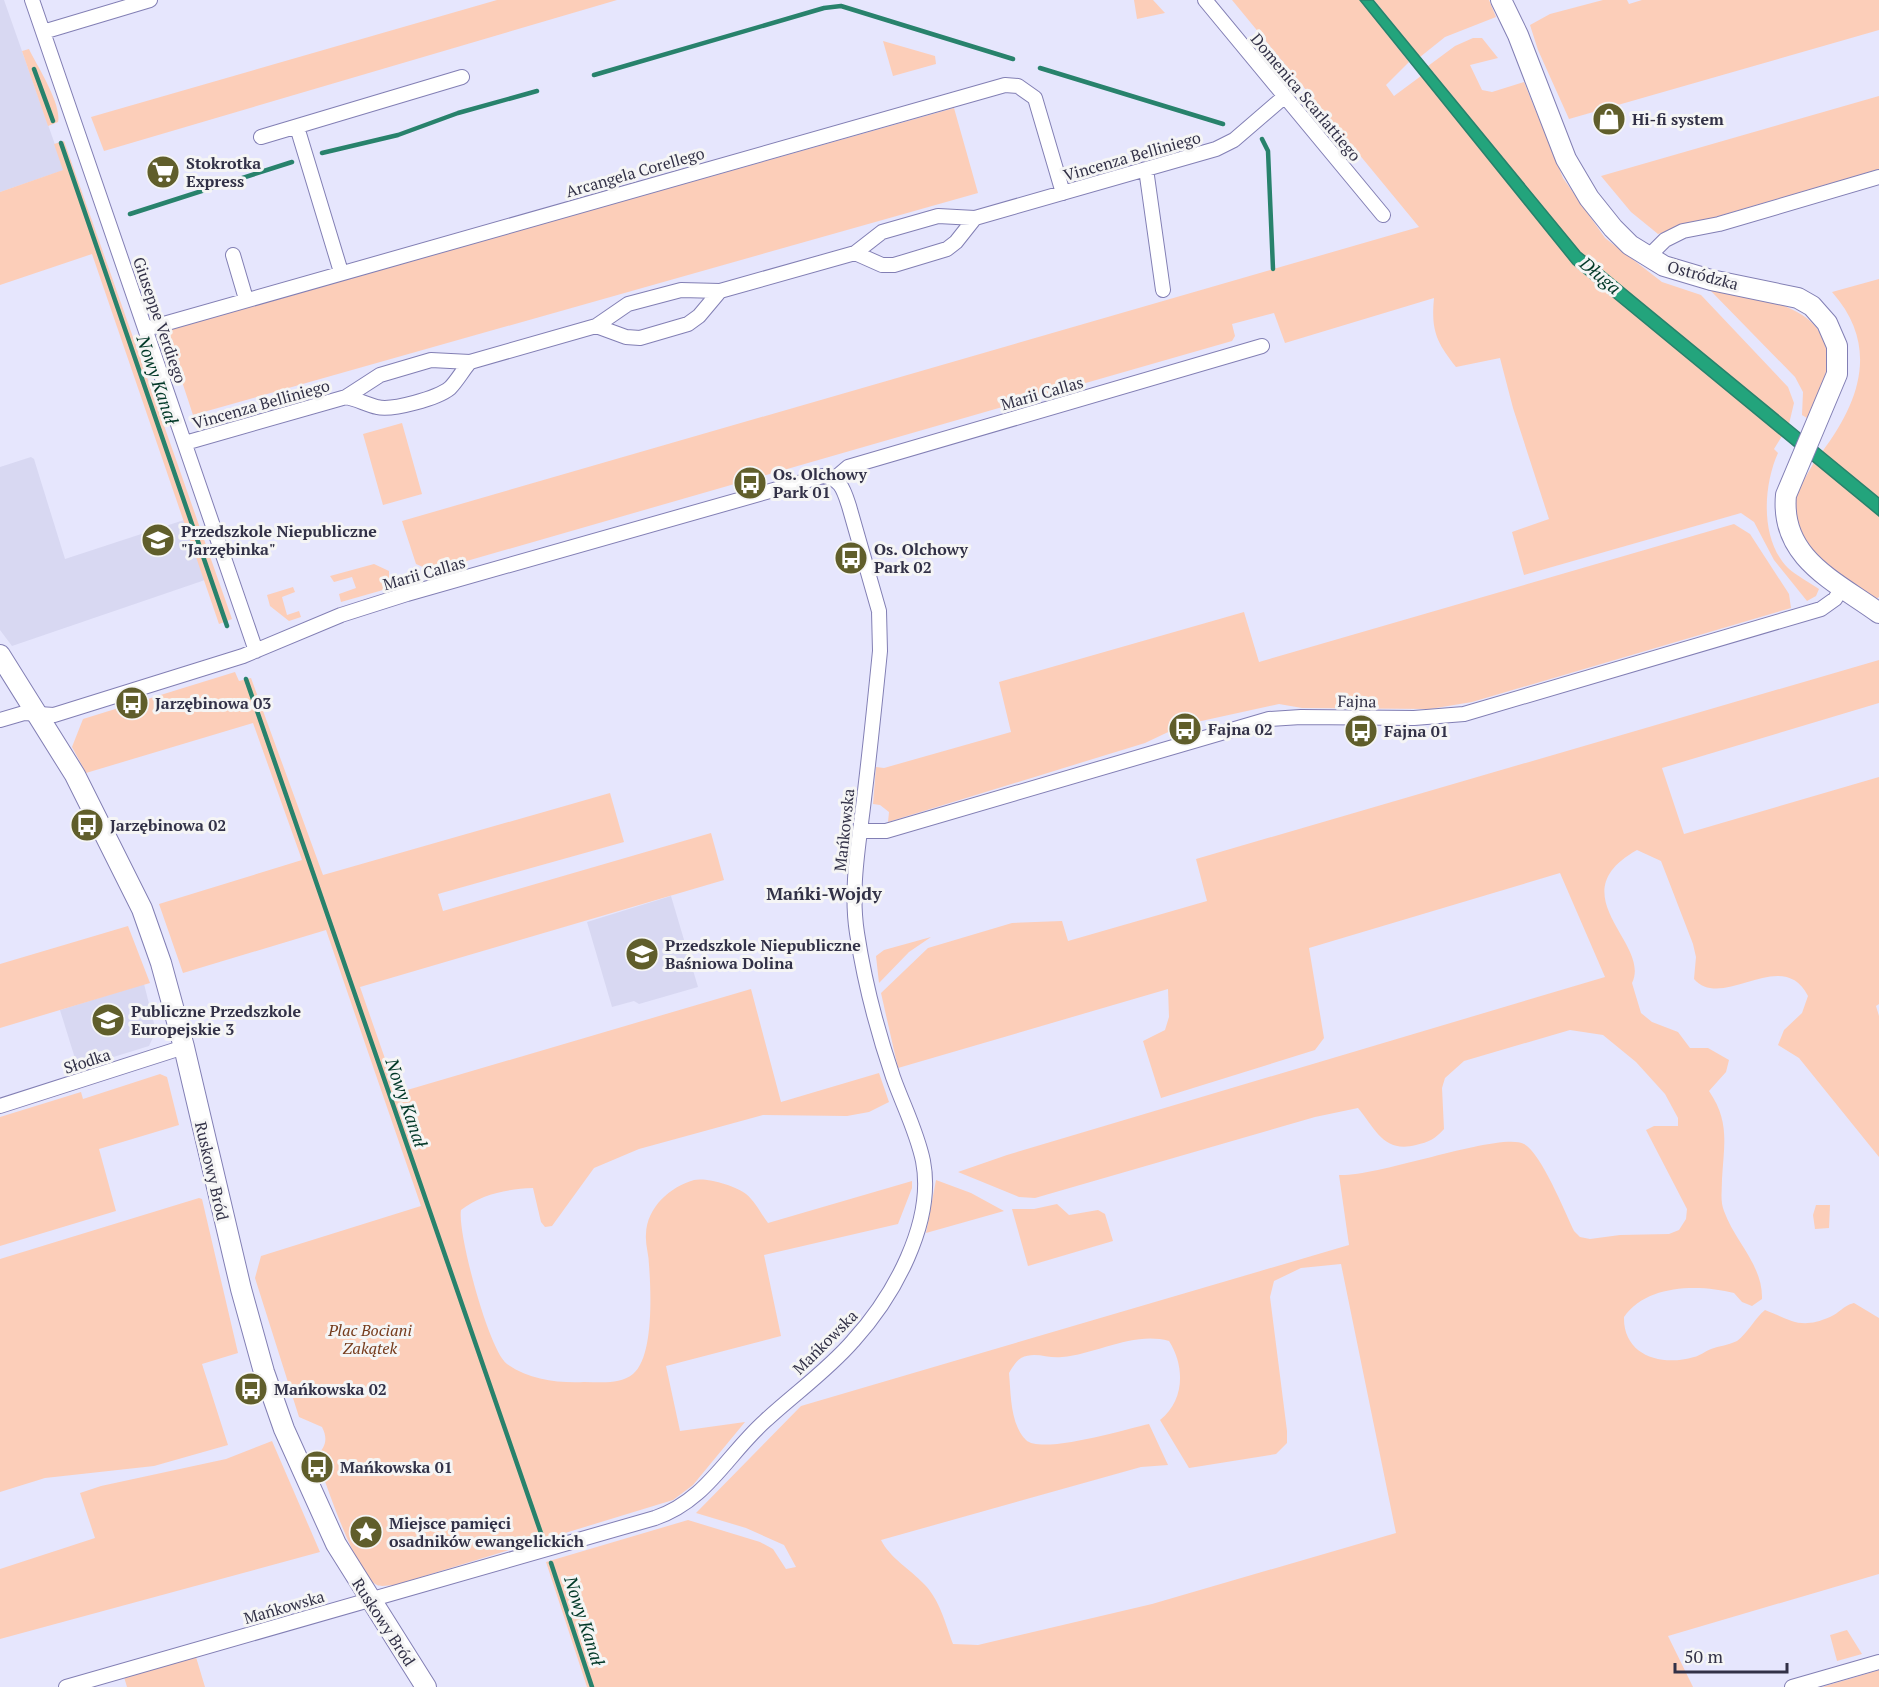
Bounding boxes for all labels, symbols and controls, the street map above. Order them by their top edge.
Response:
street label: Domenica Scarlattiego [1246,28,1366,166]
shop icon: Hi-fi system [1591,101,1627,137]
place label: Hi-fi system [1632,108,1724,130]
street label: Vincenza Belliniego [1061,126,1203,186]
street label: Arcangela Corellego [563,142,707,202]
place label: Stokrotka Express [186,152,261,192]
supermarket icon: Stokrotka Express [145,154,181,190]
water label: Długa [1574,251,1626,299]
street label: Giuseppe Verdiego [128,254,192,386]
street label: Ostródzka [1665,255,1741,295]
water label: Nowy Kanał [131,331,185,428]
street label: Marii Callas [998,371,1086,415]
street label: Vincenza Belliniego [190,374,332,434]
place label: Os. Olchowy Park 01 [773,463,867,503]
bus stop icon: Os. Olchowy Park 01 [732,465,768,501]
place label: Przedszkole Niepubliczne "Jarzębinka" [181,520,377,560]
school or university icon: Przedszkole Niepubliczne "Jarzębinka" [140,522,176,558]
place label: Os. Olchowy Park 02 [874,538,968,578]
bus stop icon: Os. Olchowy Park 02 [833,540,869,576]
street label: Marii Callas [380,551,468,595]
bus stop icon: Jarzębinowa 03 [114,685,150,721]
street label: Fajna [1337,690,1377,712]
place label: Jarzębinowa 03 [155,692,271,714]
bus stop icon: Fajna 02 [1167,711,1203,747]
bus stop icon: Fajna 01 [1343,713,1379,749]
place label: Fajna 02 [1208,718,1273,740]
place label: Fajna 01 [1384,720,1449,742]
street label: Mańkowska [829,788,859,872]
bus stop icon: Jarzębinowa 02 [69,807,105,843]
place label: Jarzębinowa 02 [110,814,226,836]
district label: Mańki-Wojdy [766,881,882,905]
place label: Przedszkole Niepubliczne Baśniowa Dolina [665,934,861,974]
school or university icon: Przedszkole Niepubliczne Baśniowa Dolina [624,936,660,972]
place label: Publiczne Przedszkole Europejskie 3 [131,1000,302,1040]
school or university icon: Publiczne Przedszkole Europejskie 3 [90,1002,126,1038]
street label: Słodka [61,1043,113,1079]
water label: Nowy Kanał [380,1054,434,1151]
street label: Ruskowy Bród [190,1119,234,1223]
street label: Mańkowska [788,1305,862,1379]
park label: Plac Bociani Zakątek [327,1319,412,1359]
bus stop icon: Mańkowska 02 [233,1371,269,1407]
place label: Mańkowska 02 [274,1378,387,1400]
bus stop icon: Mańkowska 01 [299,1449,335,1485]
place label: Mańkowska 01 [340,1456,453,1478]
place label: Miejsce pamięci osadników ewangelickich [389,1512,585,1552]
place icon: Miejsce pamięci osadników ewangelickich [348,1514,384,1550]
water label: Nowy Kanał [559,1572,611,1669]
street label: Ruskowy Bród [347,1574,421,1670]
street label: Mańkowska [241,1585,327,1629]
scale bar [1675,1636,1788,1674]
text: 50 m [1684,1644,1724,1668]

